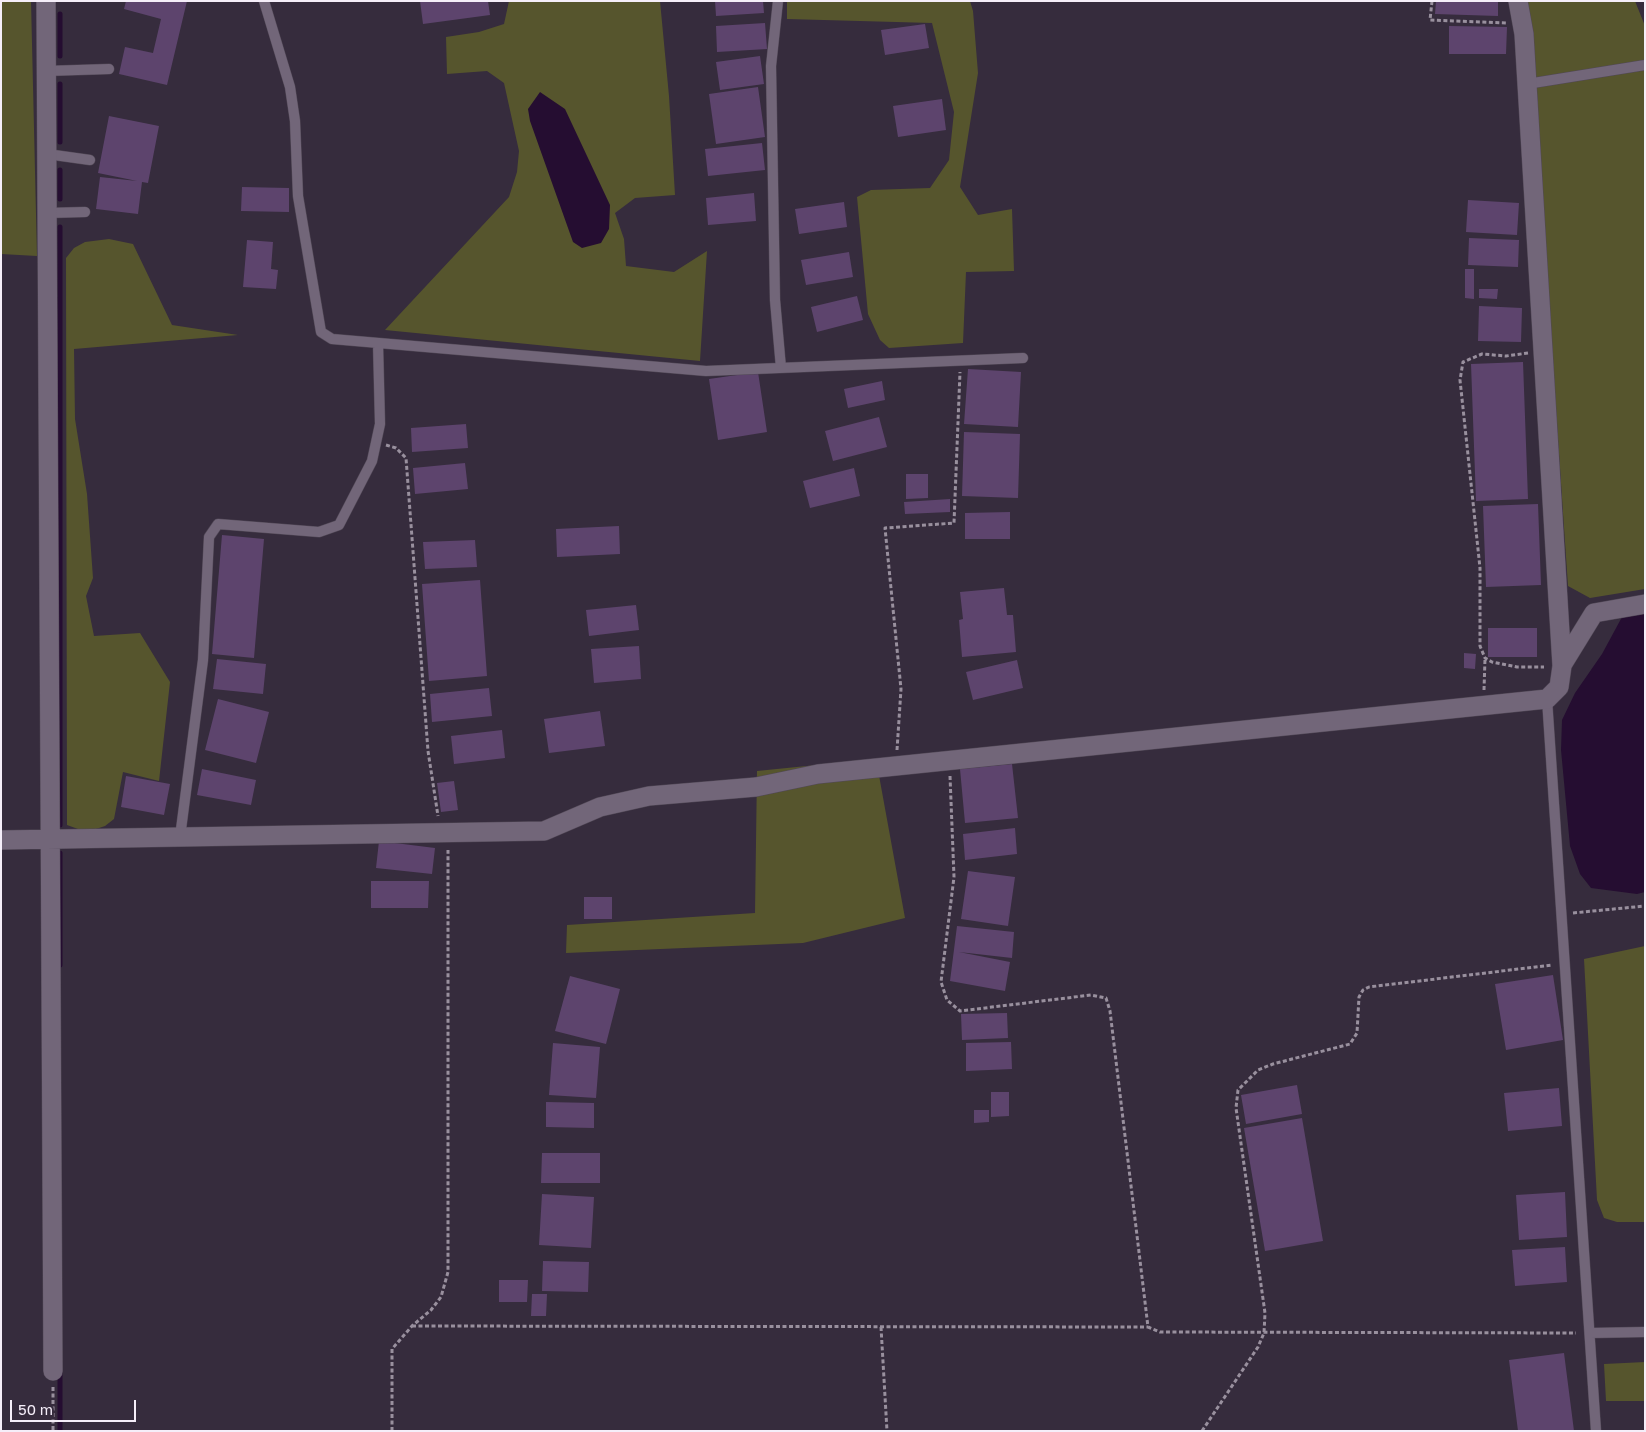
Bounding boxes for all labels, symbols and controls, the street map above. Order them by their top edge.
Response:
scale bar [12,1390,139,1422]
text: 50 m [18,1400,53,1418]

